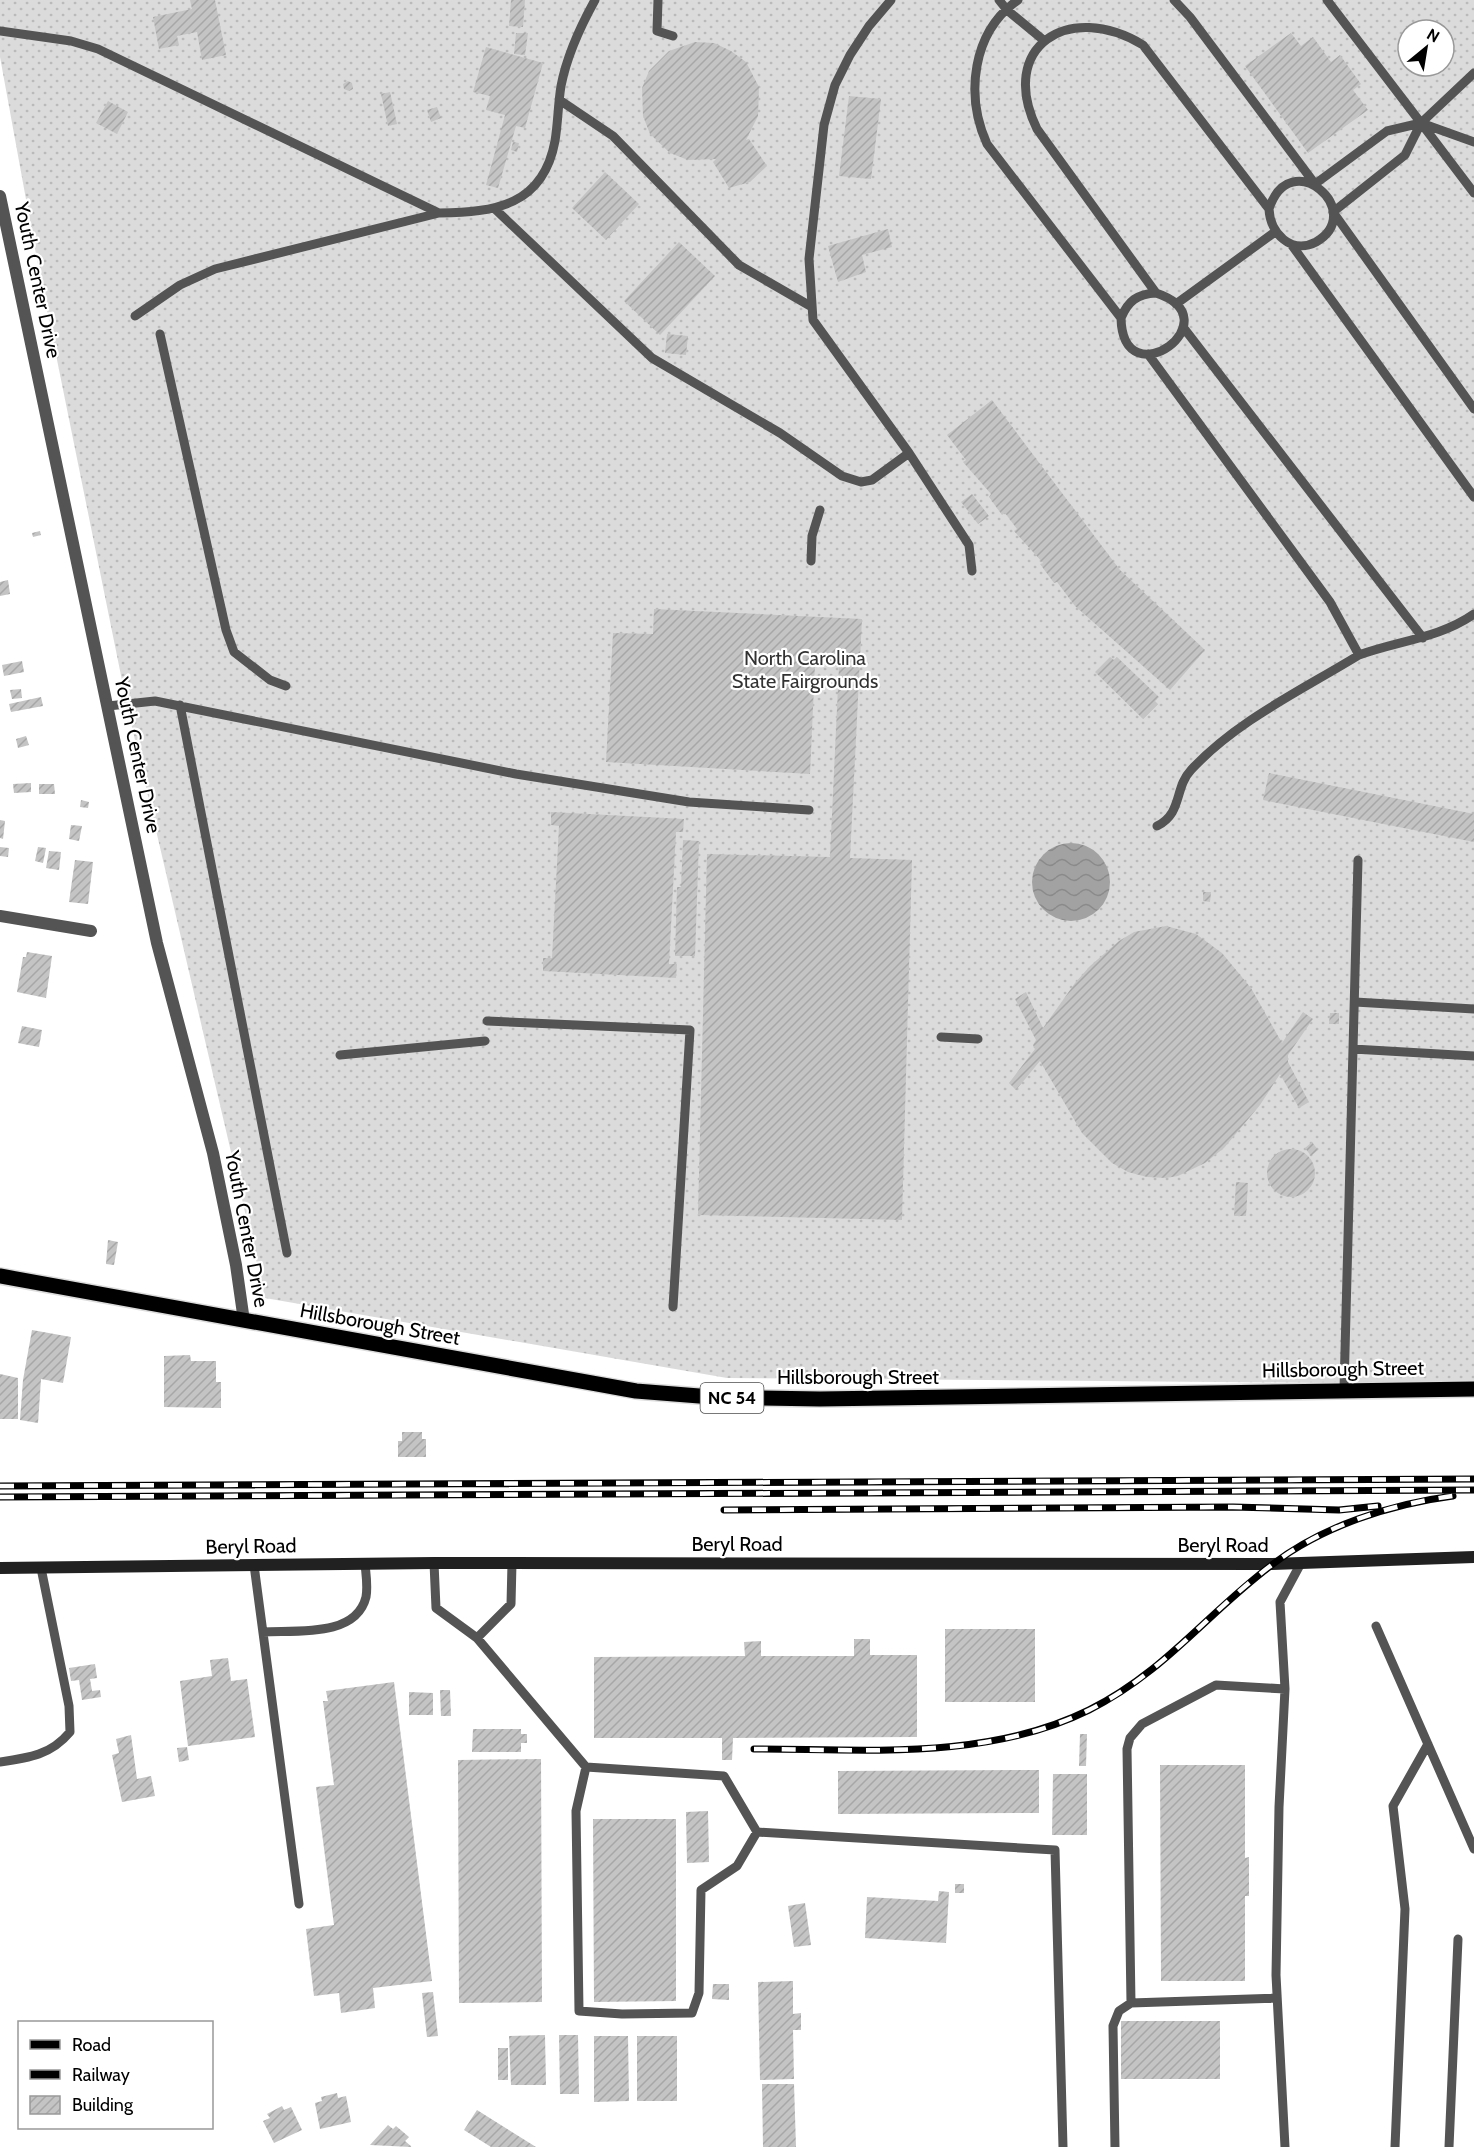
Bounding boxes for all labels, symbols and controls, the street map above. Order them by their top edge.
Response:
north arrow [1396,18,1456,78]
text: N [1424,24,1443,46]
street label: Youth Center Drive [10,199,66,360]
park label: North Carolina State Fairgrounds [732,646,878,693]
street label: Youth Center Drive [110,674,166,835]
street label: Youth Center Drive [220,1148,274,1309]
street label: Hillsborough Street [298,1298,462,1350]
street label: Hillsborough Street [1262,1356,1425,1382]
street label: Hillsborough Street [777,1365,939,1389]
road number: NC 54 [700,1383,764,1413]
street label: Beryl Road [691,1532,783,1556]
street label: Beryl Road [205,1533,297,1559]
street label: Beryl Road [1177,1533,1269,1557]
legend [18,2021,213,2129]
text: Road [72,2034,111,2056]
text: Railway [72,2064,130,2086]
text: Building [72,2094,134,2116]

